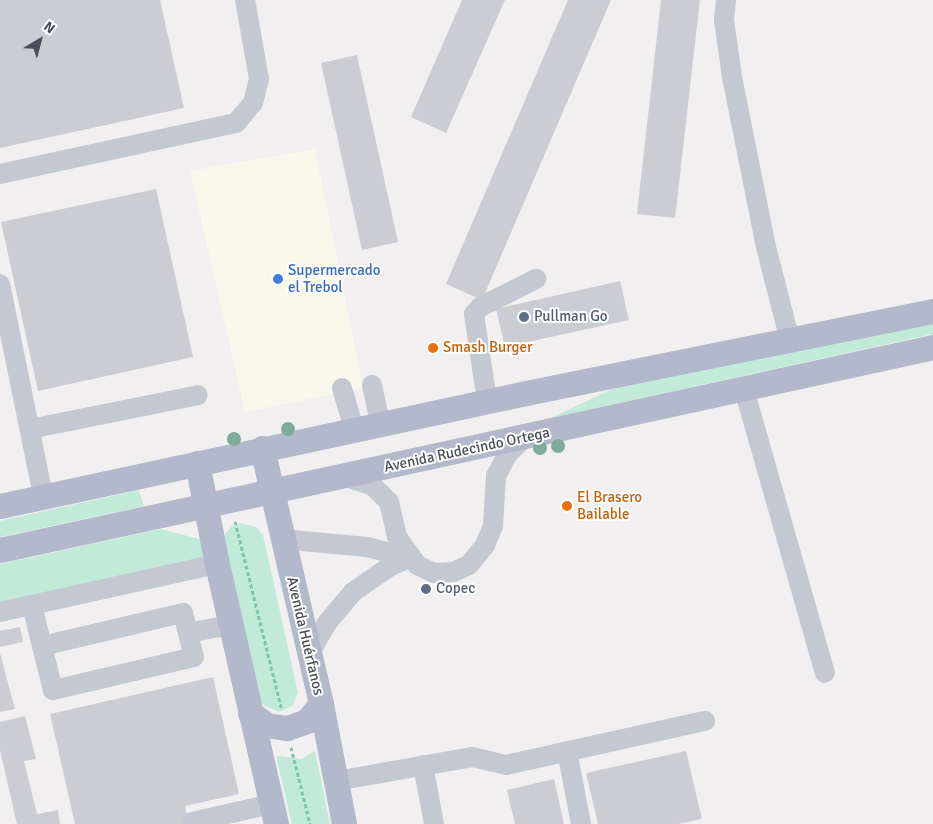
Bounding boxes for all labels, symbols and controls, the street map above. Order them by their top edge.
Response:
north arrow [15,15,65,65]
text: N [40,18,58,37]
place label: Supermercado el Trebol [288,261,381,296]
marker: Supermercado el Trebol [272,273,284,285]
place label: Pullman Go [534,308,608,326]
marker: Pullman Go [518,311,530,323]
place label: Smash Burger [443,339,533,357]
marker: Smash Burger [427,342,439,354]
street label: Avenida Rudecindo Ortega [383,424,551,476]
place label: El Brasero Bailable [577,488,642,523]
marker: El Brasero Bailable [561,500,573,512]
street label: Avenida Huérfanos [283,575,327,697]
place label: Copec [436,580,475,598]
marker: Copec [420,583,432,595]

